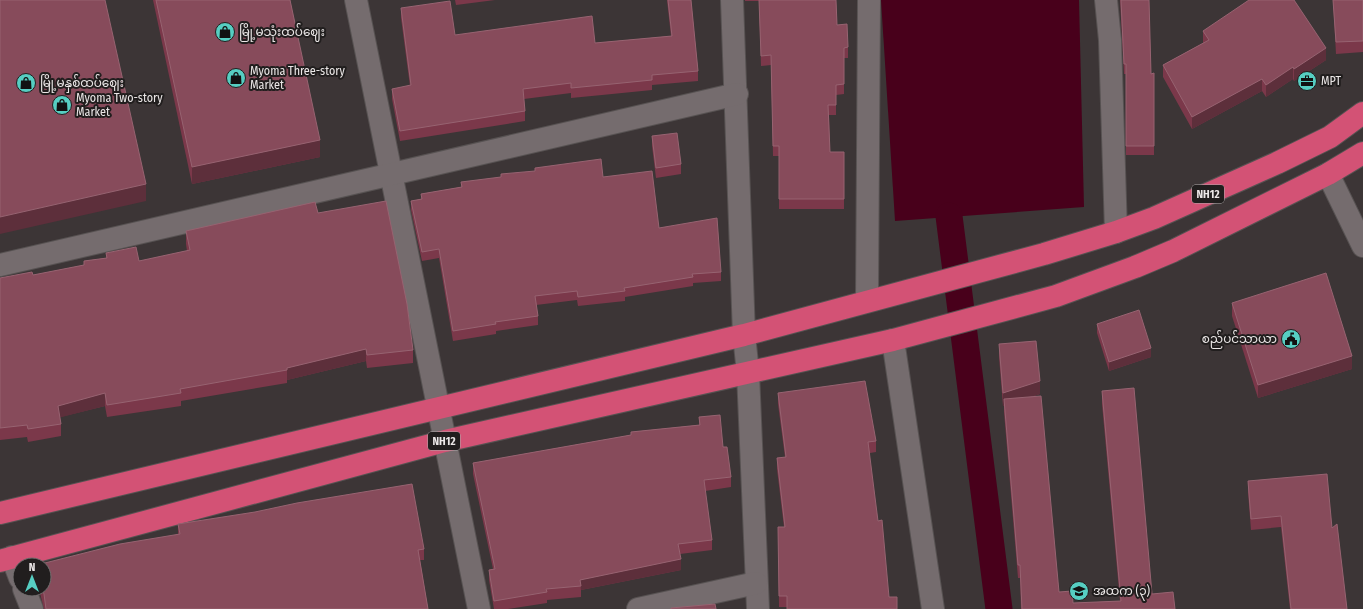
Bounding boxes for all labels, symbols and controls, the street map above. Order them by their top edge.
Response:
shop icon: မြို့မသုံးထပ်ဈေး [214,21,236,43]
place label: မြို့မသုံးထပ်ဈေး [239,23,325,42]
place label: Myoma Three-story Market [250,64,345,92]
shop icon: Myoma Three-story Market [225,67,247,89]
office icon: MPT [1296,70,1318,92]
shop icon: မြို့မနှစ်ထပ်ဈေး [15,72,37,94]
place label: မြို့မနှစ်ထပ်ဈေး [40,74,124,93]
place label: MPT [1321,74,1342,88]
place label: Myoma Two-story Market [76,91,163,119]
shop icon: Myoma Two-story Market [51,94,73,116]
road number: NH12 [1192,185,1224,203]
public building icon: စည်ပင်သာယာ [1280,328,1302,350]
place label: စည်ပင်သာယာ [1202,330,1277,349]
road number: NH12 [428,432,460,450]
north arrow [12,557,52,597]
text: N [29,561,35,574]
school or university icon: အထက (၃) [1068,580,1090,602]
place label: အထက (၃) [1093,584,1151,601]

